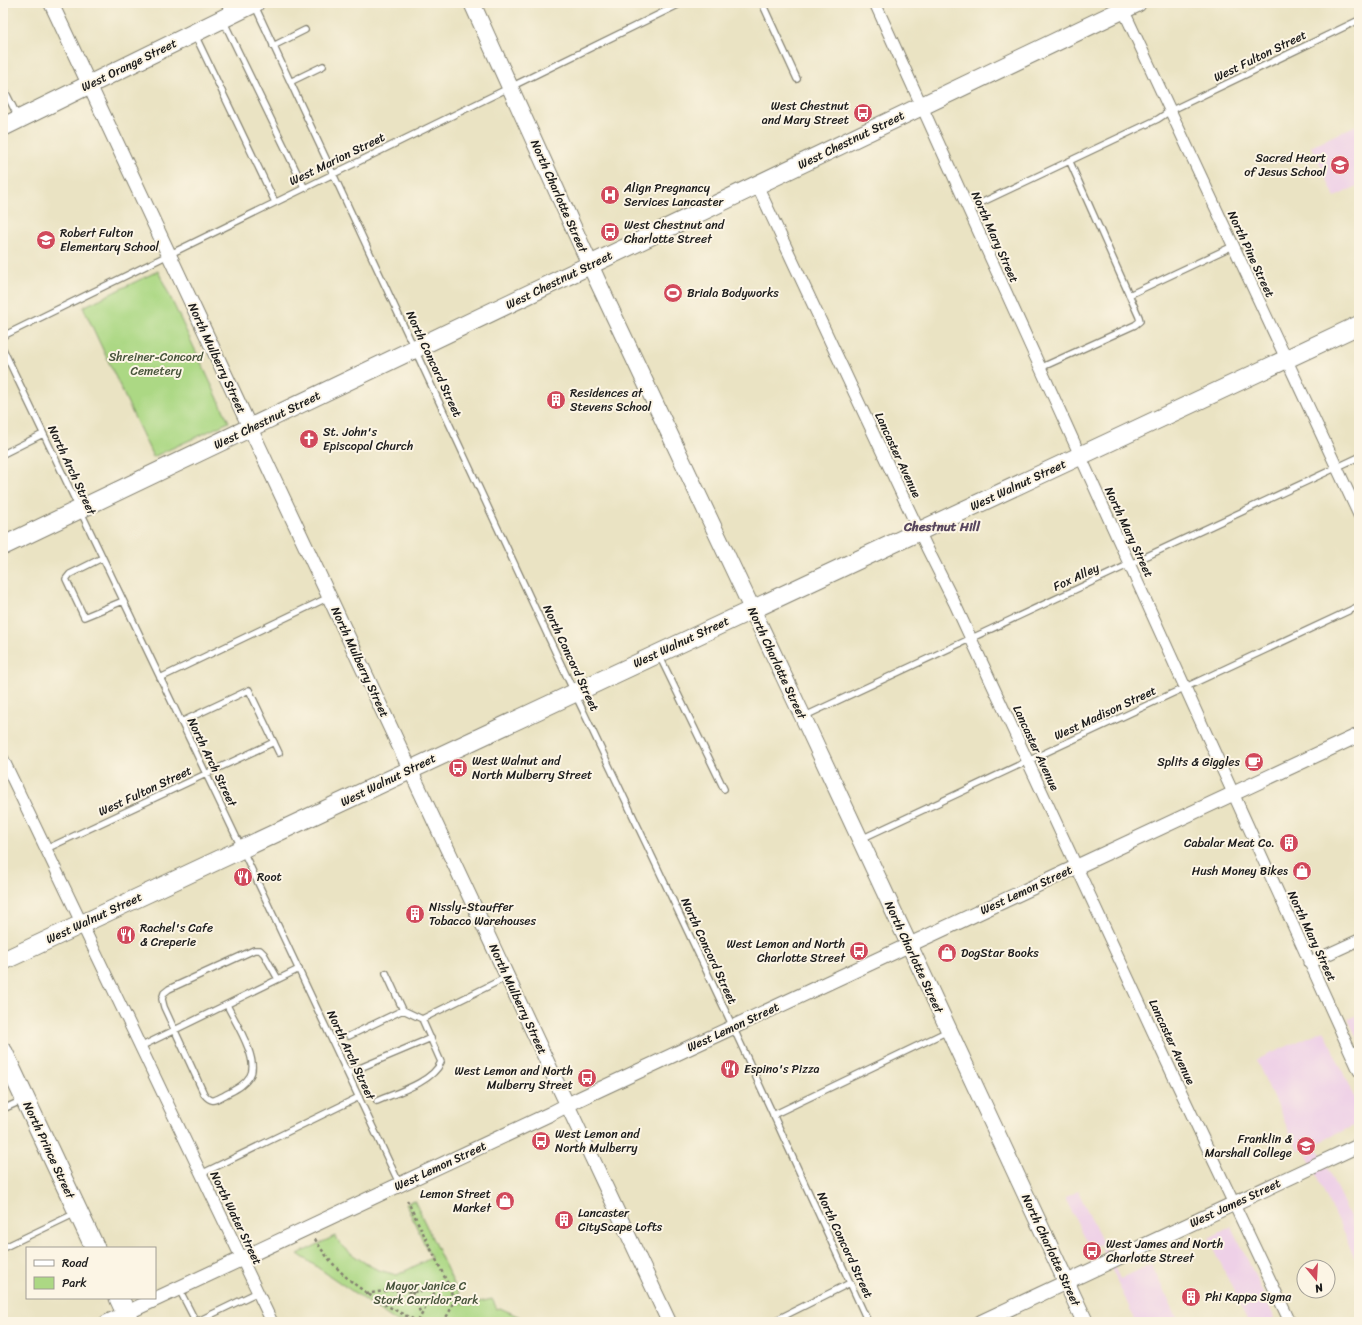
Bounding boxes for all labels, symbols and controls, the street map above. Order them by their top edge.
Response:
street label: West Fulton Street [1210,24,1310,88]
street label: West Orange Street [77,32,181,98]
place label: West Chestnut and Mary Street [762,95,849,131]
bus stop icon: West Chestnut and Mary Street [852,102,874,124]
street label: West Chestnut Street [794,105,908,175]
street label: West Marion Street [285,126,389,192]
street label: North Charlotte Street [524,136,594,257]
place label: Sacred Heart of Jesus School [1244,147,1327,183]
school or university icon: Sacred Heart of Jesus School [1329,154,1351,176]
place label: Align Pregnancy Services Lancaster [623,177,725,213]
hospital icon: Align Pregnancy Services Lancaster [599,184,621,206]
street label: North Mary Street [965,188,1025,286]
street label: North Pine Street [1221,207,1281,301]
place label: West Chestnut and Charlotte Street [624,214,725,250]
bus stop icon: West Chestnut and Charlotte Street [599,221,621,243]
place label: Robert Fulton Elementary School [60,222,160,258]
school or university icon: Robert Fulton Elementary School [35,229,57,251]
street label: West Chestnut Street [502,245,616,315]
sports icon: Briala Bodyworks [662,282,684,304]
place label: Briala Bodyworks [687,282,779,304]
street label: North Mulberry Street [182,299,252,417]
street label: North Concord Street [400,307,468,421]
park label: Shreiner-Concord Cemetery [109,346,204,382]
place label: Residences at Stevens School [570,382,652,418]
street label: West Chestnut Street [210,385,324,455]
building icon: Residences at Stevens School [545,389,567,411]
street label: Lancaster Avenue [869,409,928,502]
street label: North Arch Street [42,421,103,520]
place label: St. John's Episcopal Church [323,421,413,457]
church icon: St. John's Episcopal Church [298,428,320,450]
street label: West Walnut Street [966,453,1070,517]
street label: North Mary Street [1098,483,1160,581]
district label: Chestnut Hill [903,515,981,538]
street label: Fox Alley [1049,556,1104,597]
street label: North Concord Street [537,601,605,715]
street label: North Mulberry Street [325,603,395,721]
street label: North Charlotte Street [741,603,813,724]
street label: West Walnut Street [629,610,733,674]
street label: West Madison Street [1050,680,1160,746]
street label: Lancaster Avenue [1007,702,1066,795]
street label: North Arch Street [181,714,244,811]
street label: West Walnut Street [336,747,440,813]
place label: West Walnut and North Mulberry Street [472,750,592,786]
place label: Splits & Giggles [1157,751,1240,773]
cafe icon: Splits & Giggles [1243,751,1265,773]
bus stop icon: West Walnut and North Mulberry Street [447,757,469,779]
street label: West Fulton Street [94,760,196,822]
place label: Cabalar Meat Co. [1184,832,1275,854]
building icon: Cabalar Meat Co. [1278,832,1300,854]
street label: West Lemon Street [976,859,1076,921]
place label: Hush Money Bikes [1192,860,1288,882]
shop icon: Hush Money Bikes [1291,860,1313,882]
restaurant icon: Root [232,866,254,888]
place label: Root [257,866,282,888]
street label: West Walnut Street [42,886,146,950]
street label: North Mary Street [1281,887,1343,985]
street label: North Concord Street [675,894,743,1008]
place label: Nissly-Stauffer Tobacco Warehouses [429,896,536,932]
street label: North Charlotte Street [878,897,950,1018]
building icon: Nissly-Stauffer Tobacco Warehouses [404,903,426,925]
place label: Rachel's Cafe & Creperie [140,917,213,953]
restaurant icon: Rachel's Cafe & Creperie [115,924,137,946]
place label: West Lemon and North Charlotte Street [726,933,846,969]
street label: North Mulberry Street [483,940,553,1058]
bus stop icon: West Lemon and North Charlotte Street [848,940,870,962]
shop icon: DogStar Books [936,942,958,964]
place label: DogStar Books [961,942,1039,964]
street label: West Lemon Street [683,996,783,1058]
street label: Lancaster Avenue [1143,996,1202,1089]
street label: North Arch Street [321,1006,382,1105]
restaurant icon: Espino's Pizza [719,1058,741,1080]
place label: Espino's Pizza [744,1058,820,1080]
place label: West Lemon and North Mulberry Street [454,1060,573,1096]
bus stop icon: West Lemon and North Mulberry Street [576,1067,598,1089]
street label: North Prince Street [17,1098,82,1204]
place label: West Lemon and North Mulberry [555,1123,640,1159]
place label: Franklin & Marshall College [1205,1128,1292,1164]
bus stop icon: West Lemon and North Mulberry [530,1130,552,1152]
street label: West Lemon Street [390,1135,490,1197]
school or university icon: Franklin & Marshall College [1295,1135,1317,1157]
street label: North Water Street [204,1167,268,1269]
street label: West James Street [1186,1172,1284,1234]
place label: Lemon Street Market [420,1183,492,1219]
street label: North Concord Street [811,1188,879,1302]
shop icon: Lemon Street Market [494,1190,516,1212]
street label: North Charlotte Street [1015,1190,1087,1311]
place label: Lancaster CityScape Lofts [578,1202,663,1238]
building icon: Lancaster CityScape Lofts [553,1209,575,1231]
place label: West James and North Charlotte Street [1106,1233,1223,1269]
bus stop icon: West James and North Charlotte Street [1081,1240,1103,1262]
legend [26,1247,156,1299]
text: Road [62,1252,89,1274]
north arrow [1296,1259,1336,1299]
text: Park [62,1272,87,1294]
park label: Mayor Janice C Stork Corridor Park [373,1275,479,1311]
text: N [1312,1278,1326,1298]
building icon: Phi Kappa Sigma [1180,1286,1202,1308]
place label: Phi Kappa Sigma [1205,1286,1292,1308]

